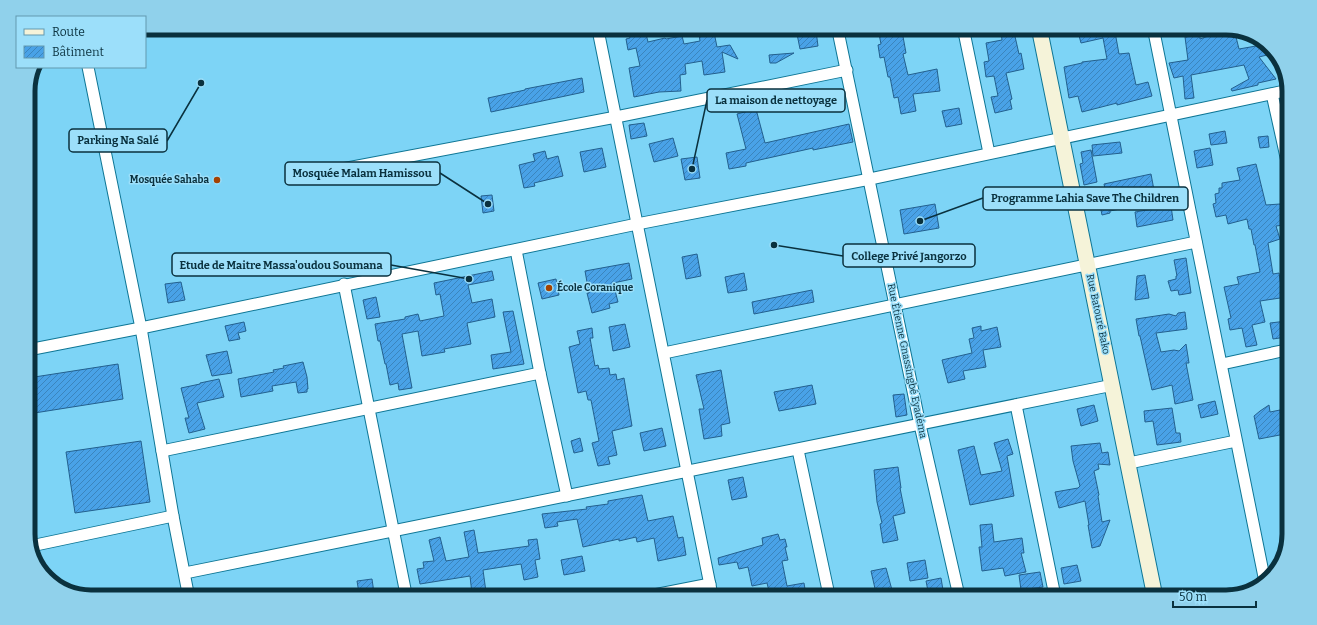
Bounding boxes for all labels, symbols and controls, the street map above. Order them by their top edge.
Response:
legend [16,16,146,68]
text: Route [52,25,85,39]
text: Bâtiment [52,45,105,59]
callout: La maison de nettoyage [707,89,845,112]
text: La maison de nettoyage [715,94,837,107]
callout: Parking Na Salé [69,129,167,152]
text: Parking Na Salé [77,134,159,147]
callout: Mosquée Malam Hamissou [285,162,440,185]
text: Mosquée Malam Hamissou [292,167,432,180]
place label: Mosquée Sahaba [130,173,209,186]
marker: Mosquée Sahaba [212,175,222,185]
callout: Programme Lahia Save The Children [983,187,1188,210]
text: Programme Lahia Save The Children [991,192,1179,205]
callout: College Privé Jangorzo [843,244,975,267]
text: College Privé Jangorzo [851,250,967,263]
callout: Etude de Maitre Massa'oudou Soumana [172,253,391,276]
text: Etude de Maitre Massa'oudou Soumana [179,259,383,272]
street label: Rue Batouré Bako [1084,273,1112,355]
place label: École Coranique [557,280,634,294]
street label: Rue Étienne Gnassingbé Eyadéma [885,282,931,440]
marker: École Coranique [544,283,554,293]
scale bar [1173,583,1256,609]
text: 50 m [1179,590,1208,604]

